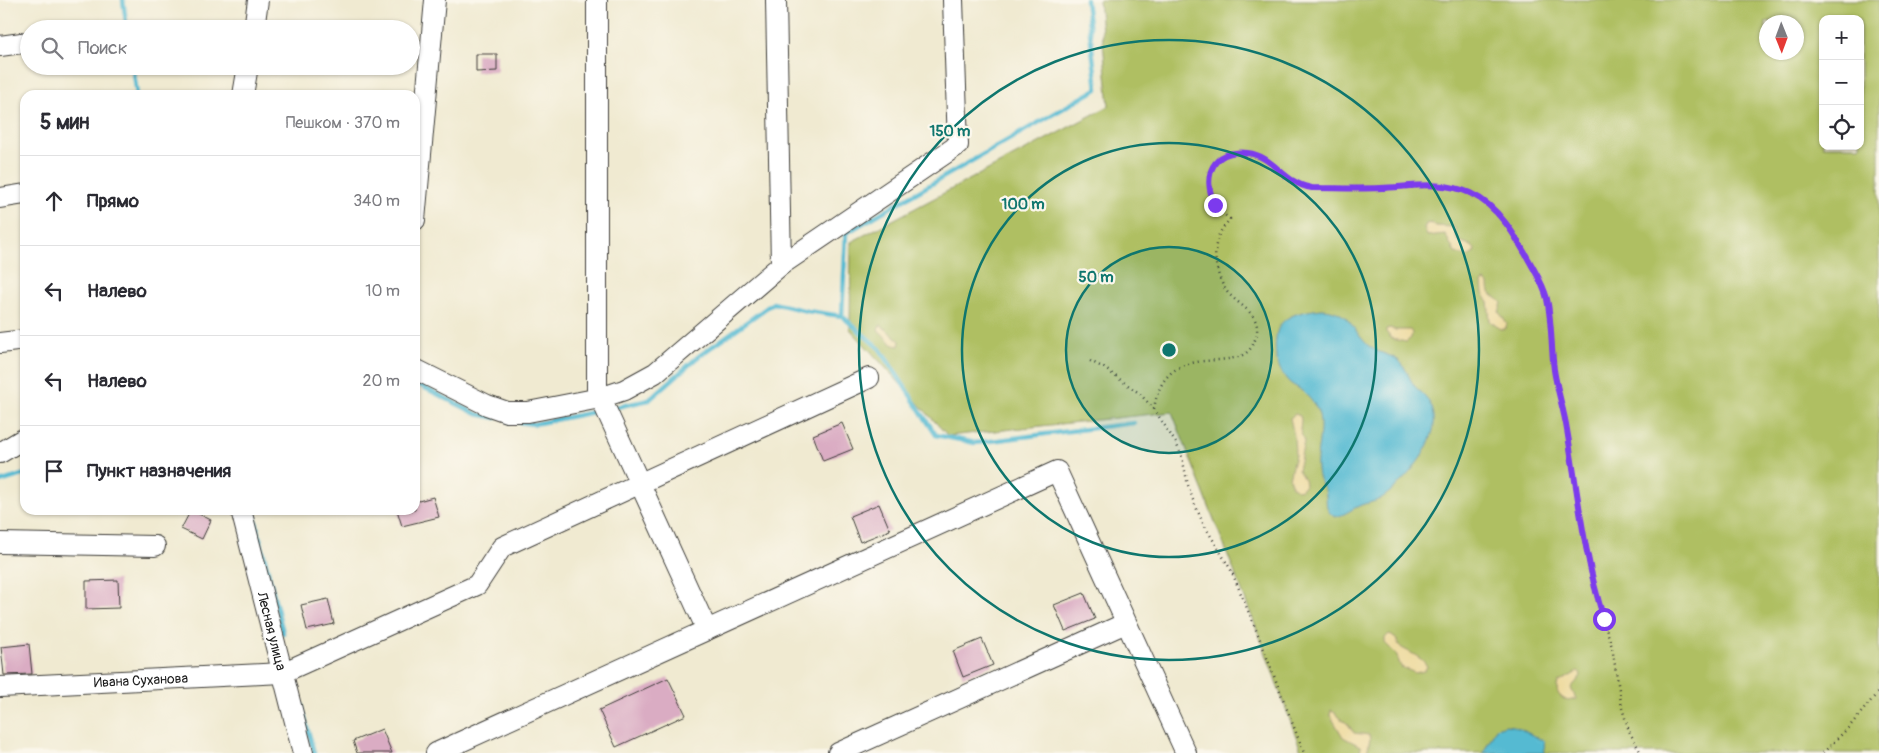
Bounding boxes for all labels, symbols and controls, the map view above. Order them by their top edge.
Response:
north arrow [1759,15,1804,60]
map controls [1819,15,1864,150]
button: + [1819,15,1864,60]
search box [20,20,420,75]
icon: search [38,34,66,62]
text: Поиск [78,36,128,60]
button: − [1819,60,1864,105]
button: locate [1819,105,1864,150]
text: 5 мин [40,109,90,136]
text: Пешком · 370 m [286,113,400,133]
text: 150 m [930,122,970,141]
icon: ahead [40,187,68,215]
text: Прямо [87,189,139,213]
text: 340 m [353,191,400,211]
route end [1204,194,1227,217]
text: 100 m [1002,195,1044,214]
text: 50 m [1079,268,1113,287]
icon: left [40,277,68,305]
text: Налево [87,279,147,303]
text: 10 m [365,281,400,301]
centre of rings [1160,341,1178,359]
icon: left [40,367,68,395]
text: Налево [87,369,147,393]
text: 20 m [362,371,400,391]
icon: arrive [40,457,68,485]
text: Пункт назначения [87,459,231,483]
street label: Лесная улица [253,589,290,672]
route start [1593,608,1616,631]
street label: Ивана Суханова [93,669,188,691]

